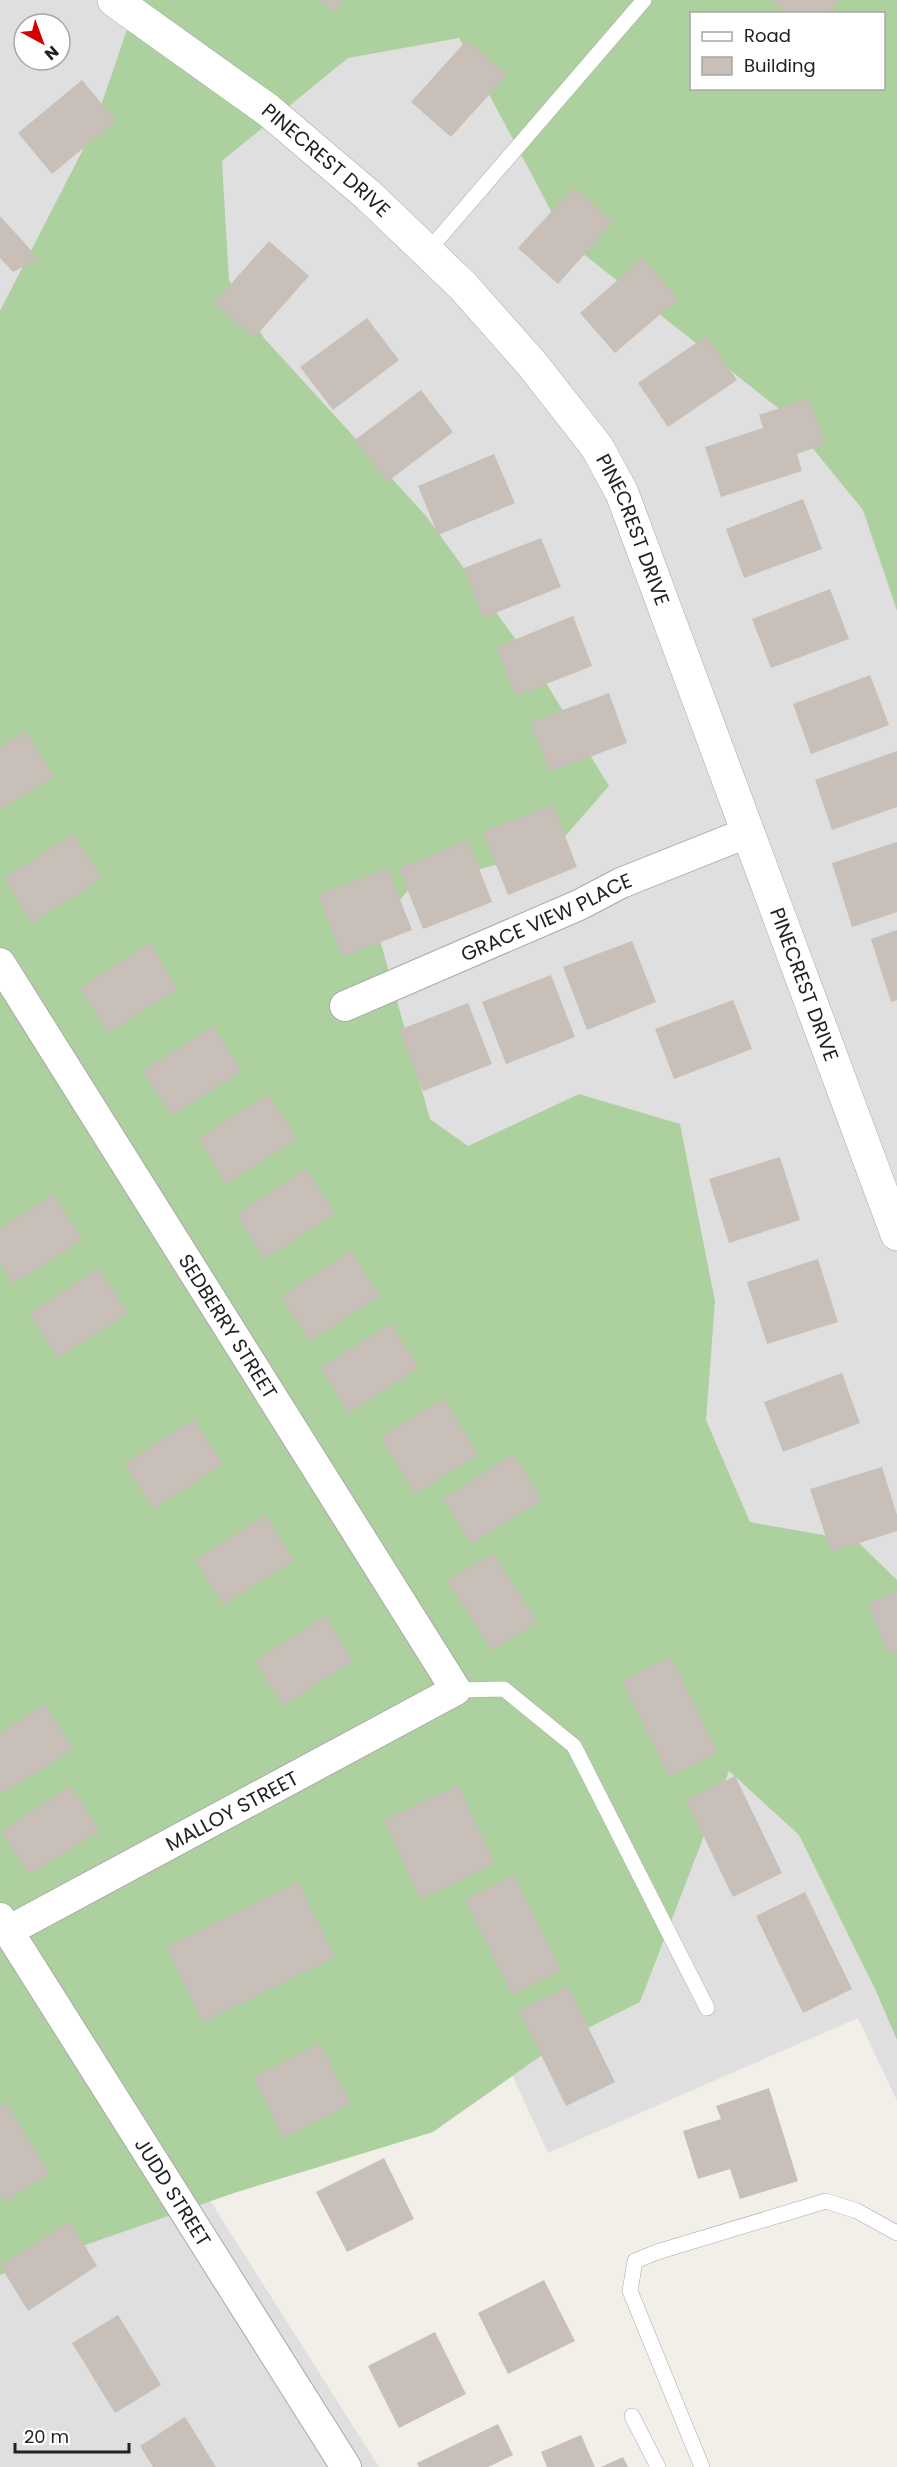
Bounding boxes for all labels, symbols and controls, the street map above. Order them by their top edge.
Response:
north arrow [12,12,72,72]
legend [690,12,885,90]
text: Road [744,23,791,48]
text: N [39,40,64,66]
text: Building [744,53,816,78]
street label: PINECREST DRIVE [256,97,397,223]
street label: PINECREST DRIVE [589,449,676,609]
street label: GRACE VIEW PLACE [456,866,636,968]
street label: PINECREST DRIVE [763,904,846,1065]
street label: SEDBERRY STREET [172,1249,284,1404]
street label: MALLOY STREET [161,1764,304,1858]
street label: JUDD STREET [128,2132,218,2252]
scale bar [15,2416,129,2454]
text: 20 m [24,2424,69,2449]

